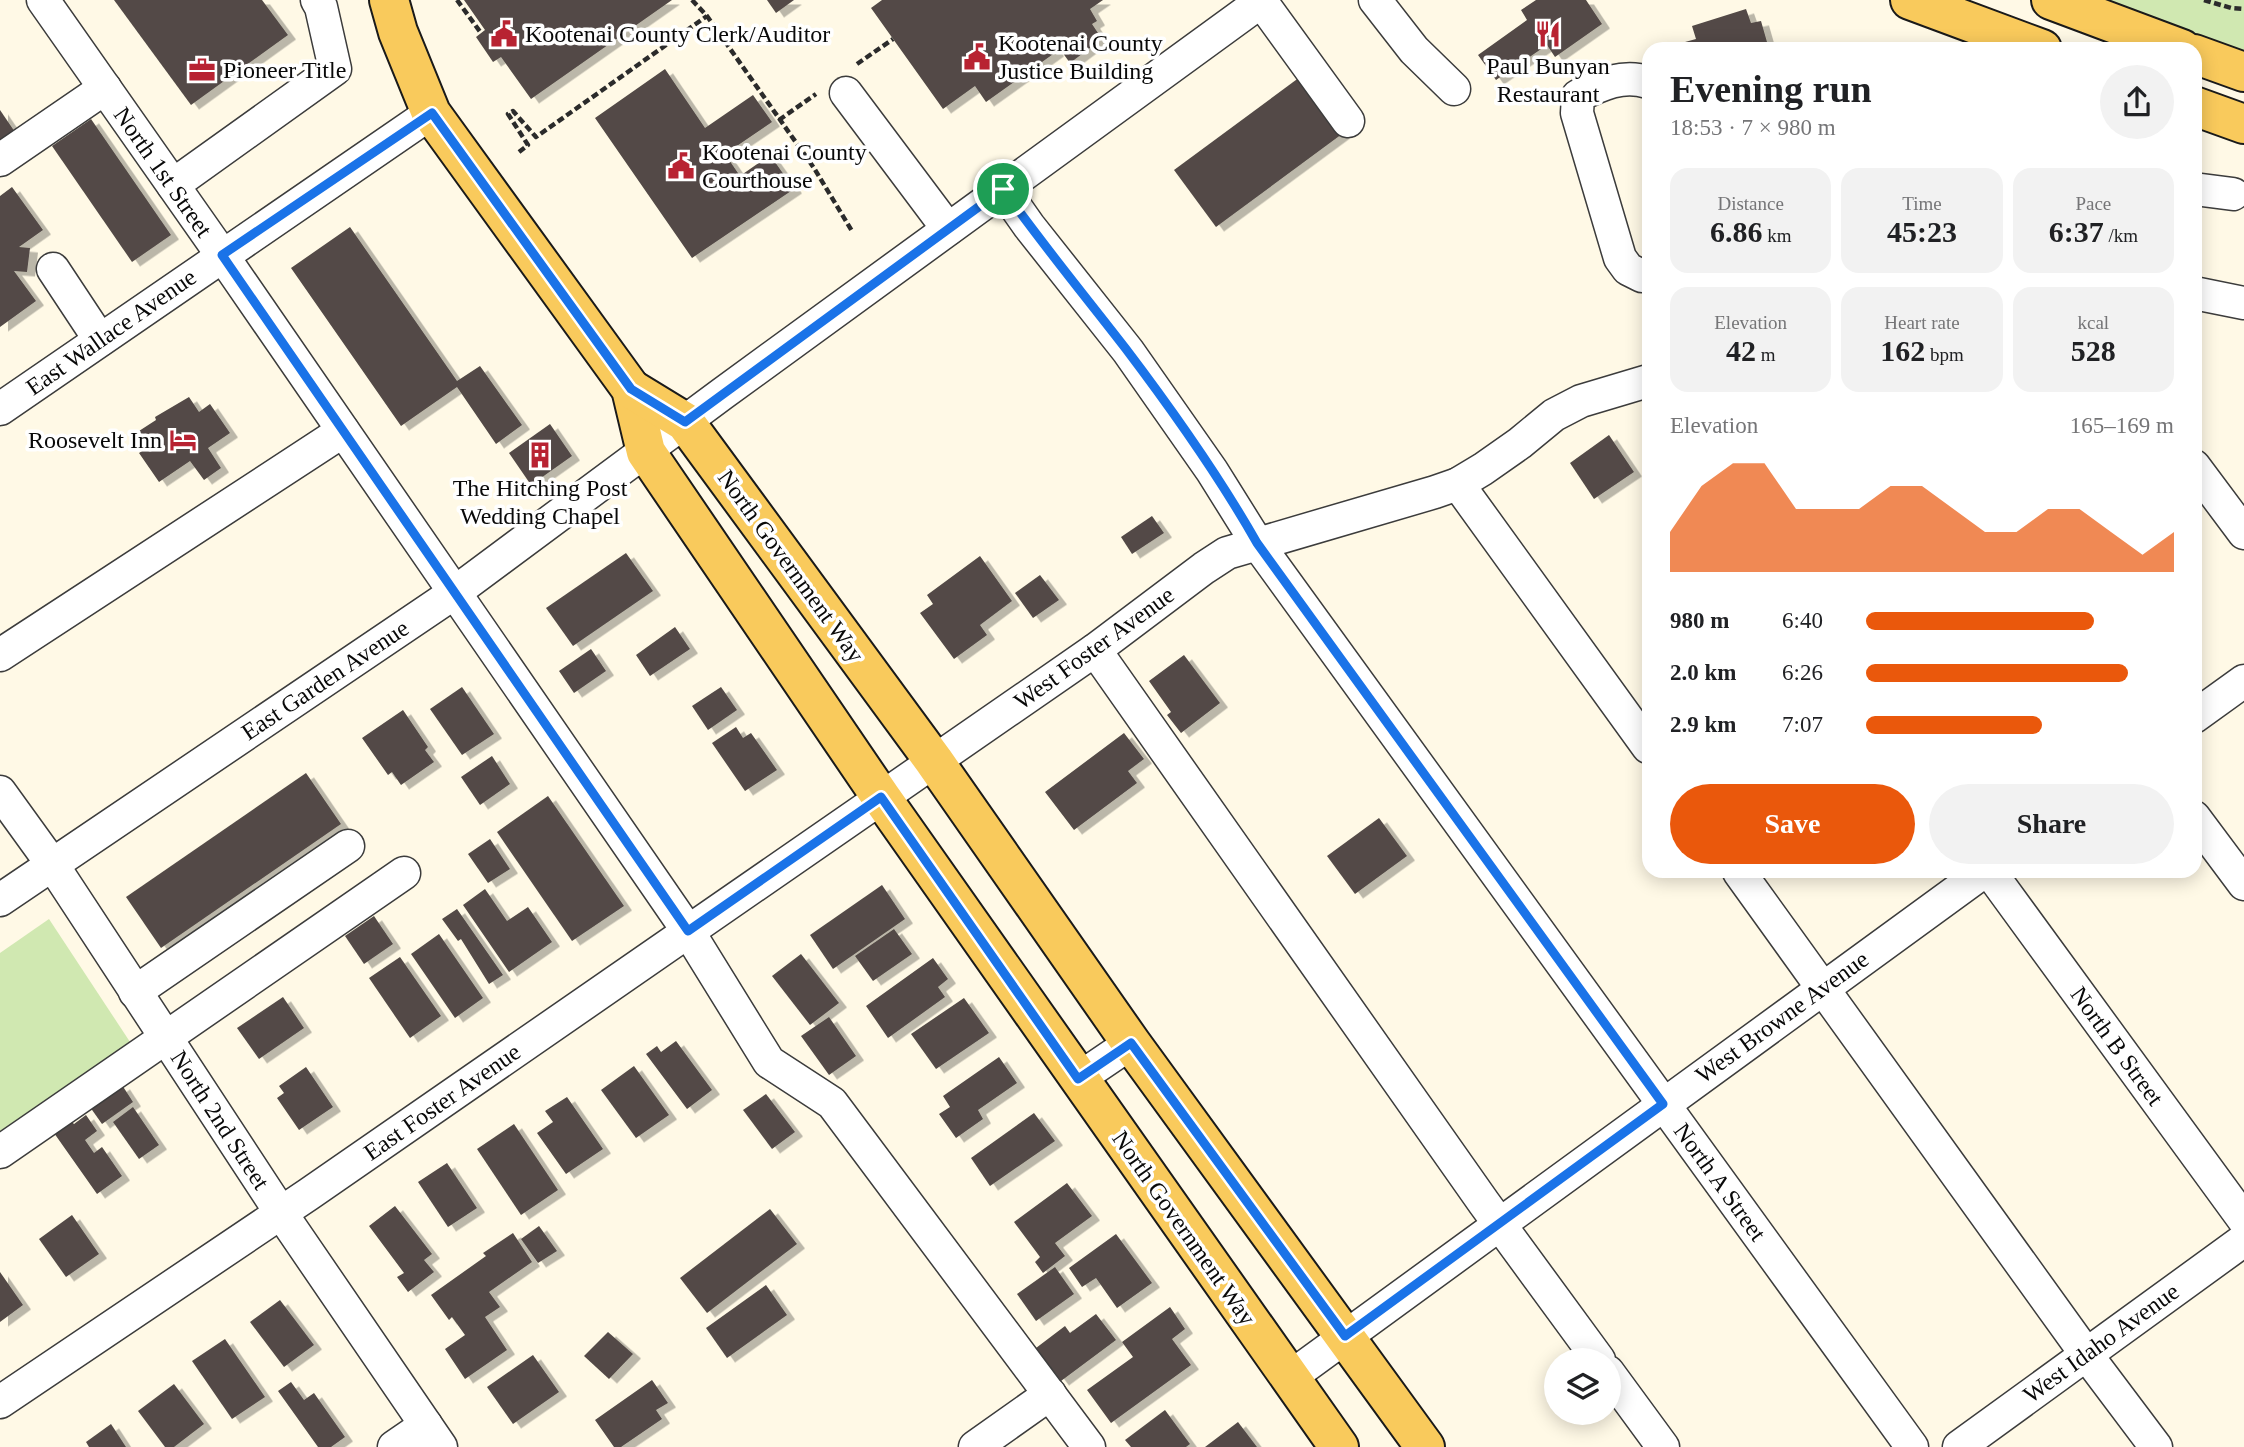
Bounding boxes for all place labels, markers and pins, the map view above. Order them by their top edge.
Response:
public building icon: Kootenai County Clerk/Auditor [489,19,519,49]
restaurant icon: Paul Bunyan Restaurant [1533,19,1563,49]
place label: Kootenai County Clerk/Auditor [525,21,830,47]
place label: Kootenai County Justice Building [998,30,1163,84]
public building icon: Kootenai County Justice Building [962,42,992,72]
place label: Paul Bunyan Restaurant [1486,53,1610,107]
office icon: Pioneer Title [187,55,217,85]
place label: Pioneer Title [223,57,346,83]
place label: Kootenai County Courthouse [702,139,867,193]
public building icon: Kootenai County Courthouse [666,151,696,181]
pin [973,159,1033,219]
hotel icon: Roosevelt Inn [168,425,198,455]
place label: Roosevelt Inn [28,427,162,453]
building icon: The Hitching Post Wedding Chapel [525,440,555,470]
place label: The Hitching Post Wedding Chapel [453,475,628,529]

